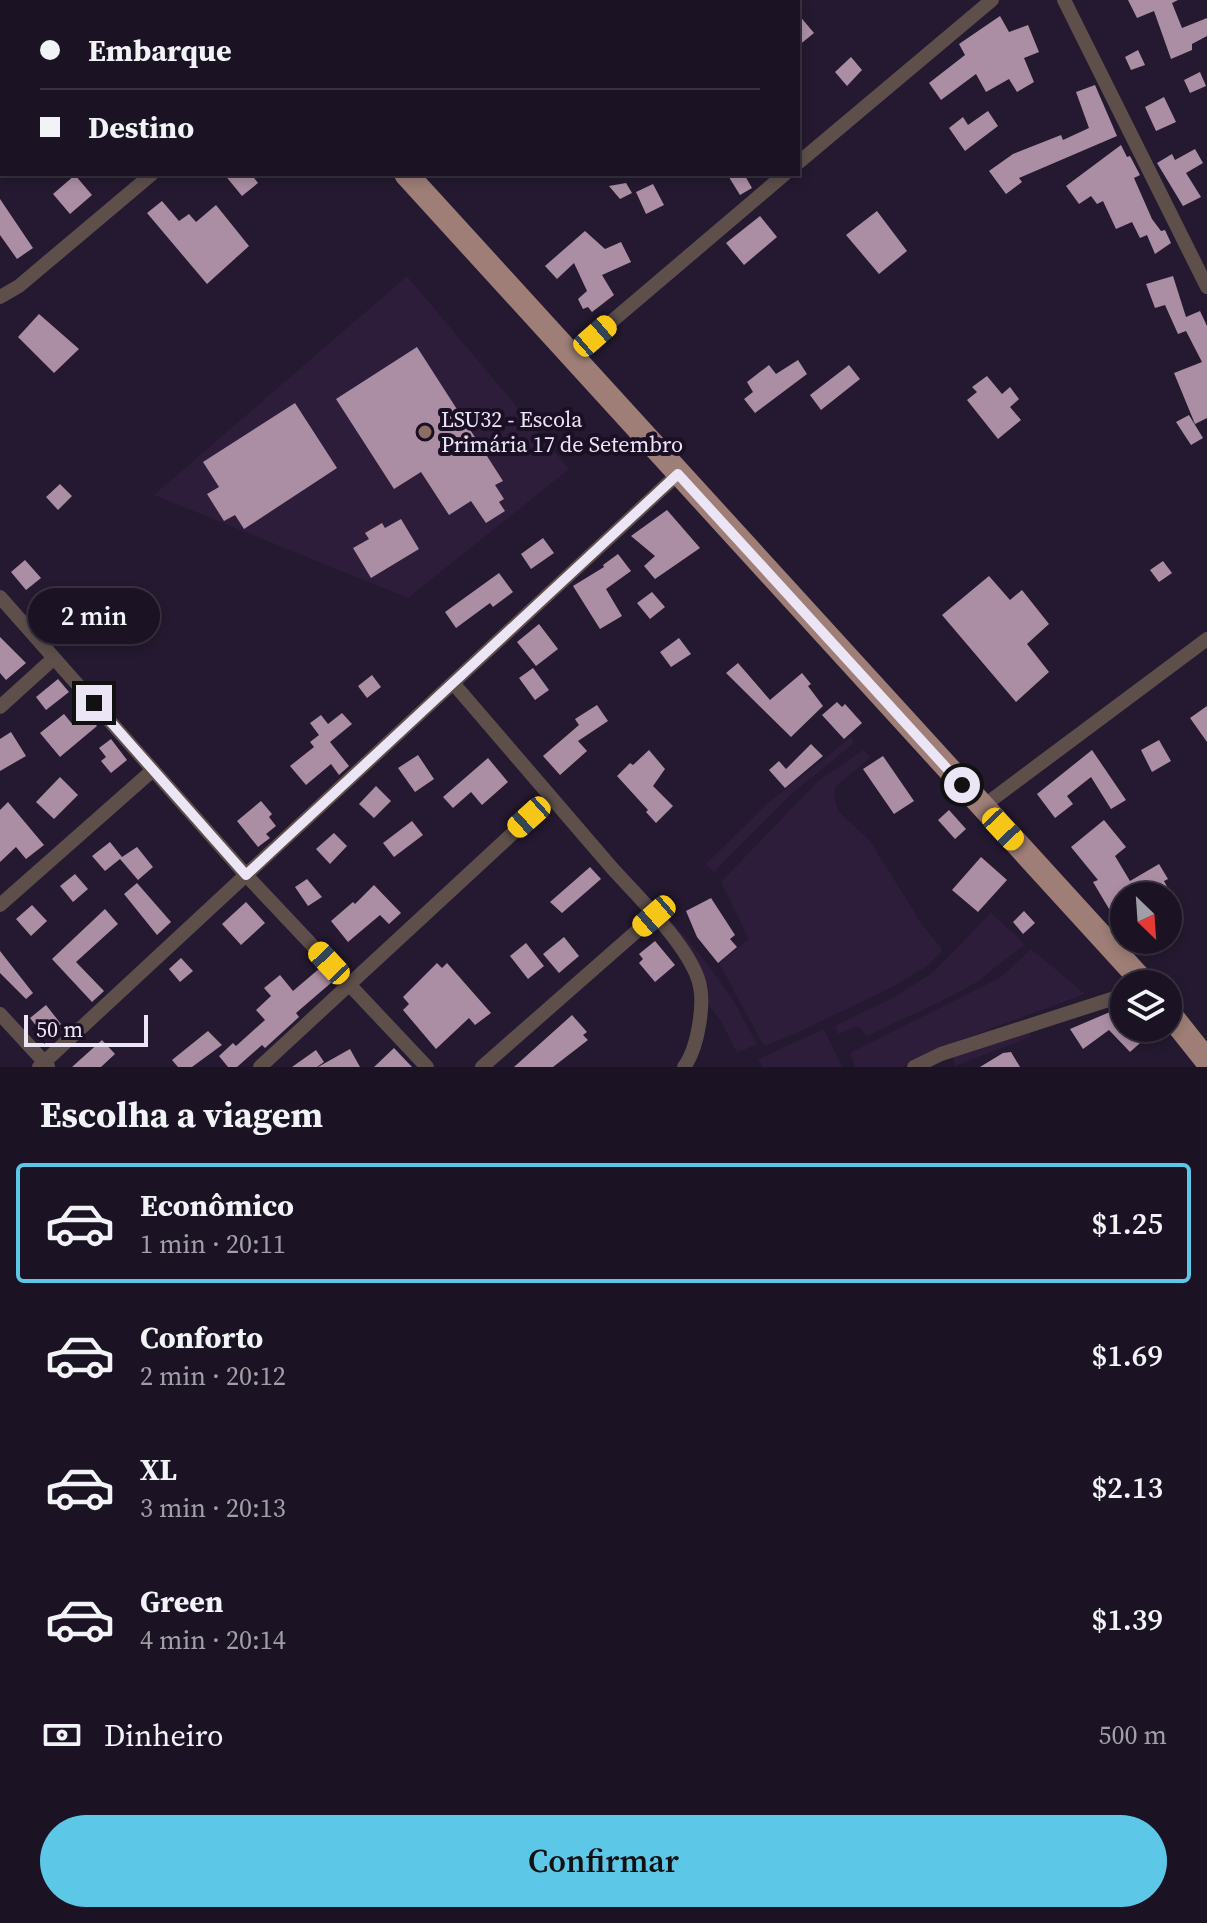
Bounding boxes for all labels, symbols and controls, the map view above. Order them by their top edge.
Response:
text: Embarque [88,30,232,71]
text: Destino [88,107,194,148]
car [569,311,621,361]
place label: LSU32 - Escola Primária 17 de Setembro [441,404,683,459]
marker: LSU32 - Escola Primária 17 de Setembro [416,423,434,441]
callout: 2 min [28,587,160,643]
text: 2 min [61,598,127,634]
route end [76,685,112,721]
route start [944,767,980,803]
car [503,792,555,842]
car [978,803,1028,855]
north arrow [1110,882,1182,954]
map controls [1110,882,1182,1042]
car [628,891,680,941]
car [304,937,354,989]
button: layers [1110,970,1182,1042]
scale bar [24,1011,148,1047]
text: 50 m [36,1014,83,1044]
text: Escolha a viagem [40,1090,323,1139]
text: Econômico [140,1185,294,1226]
icon: car [44,1187,116,1259]
text: $1.25 [1092,1203,1163,1244]
text: 1 min · 20:11 [140,1226,286,1262]
text: Conforto [140,1317,263,1358]
icon: car [44,1319,116,1391]
text: $1.69 [1092,1335,1163,1376]
text: 2 min · 20:12 [140,1358,286,1394]
text: XL [140,1449,177,1490]
icon: car [44,1451,116,1523]
text: $2.13 [1092,1467,1163,1508]
text: 3 min · 20:13 [140,1490,286,1526]
text: Green [140,1581,223,1622]
icon: car [44,1583,116,1655]
text: $1.39 [1092,1599,1163,1640]
text: 4 min · 20:14 [140,1622,286,1658]
icon: cash [40,1713,84,1757]
text: Dinheiro [104,1715,224,1756]
text: 500 m [1099,1717,1167,1753]
button: Confirmar [40,1815,1167,1907]

